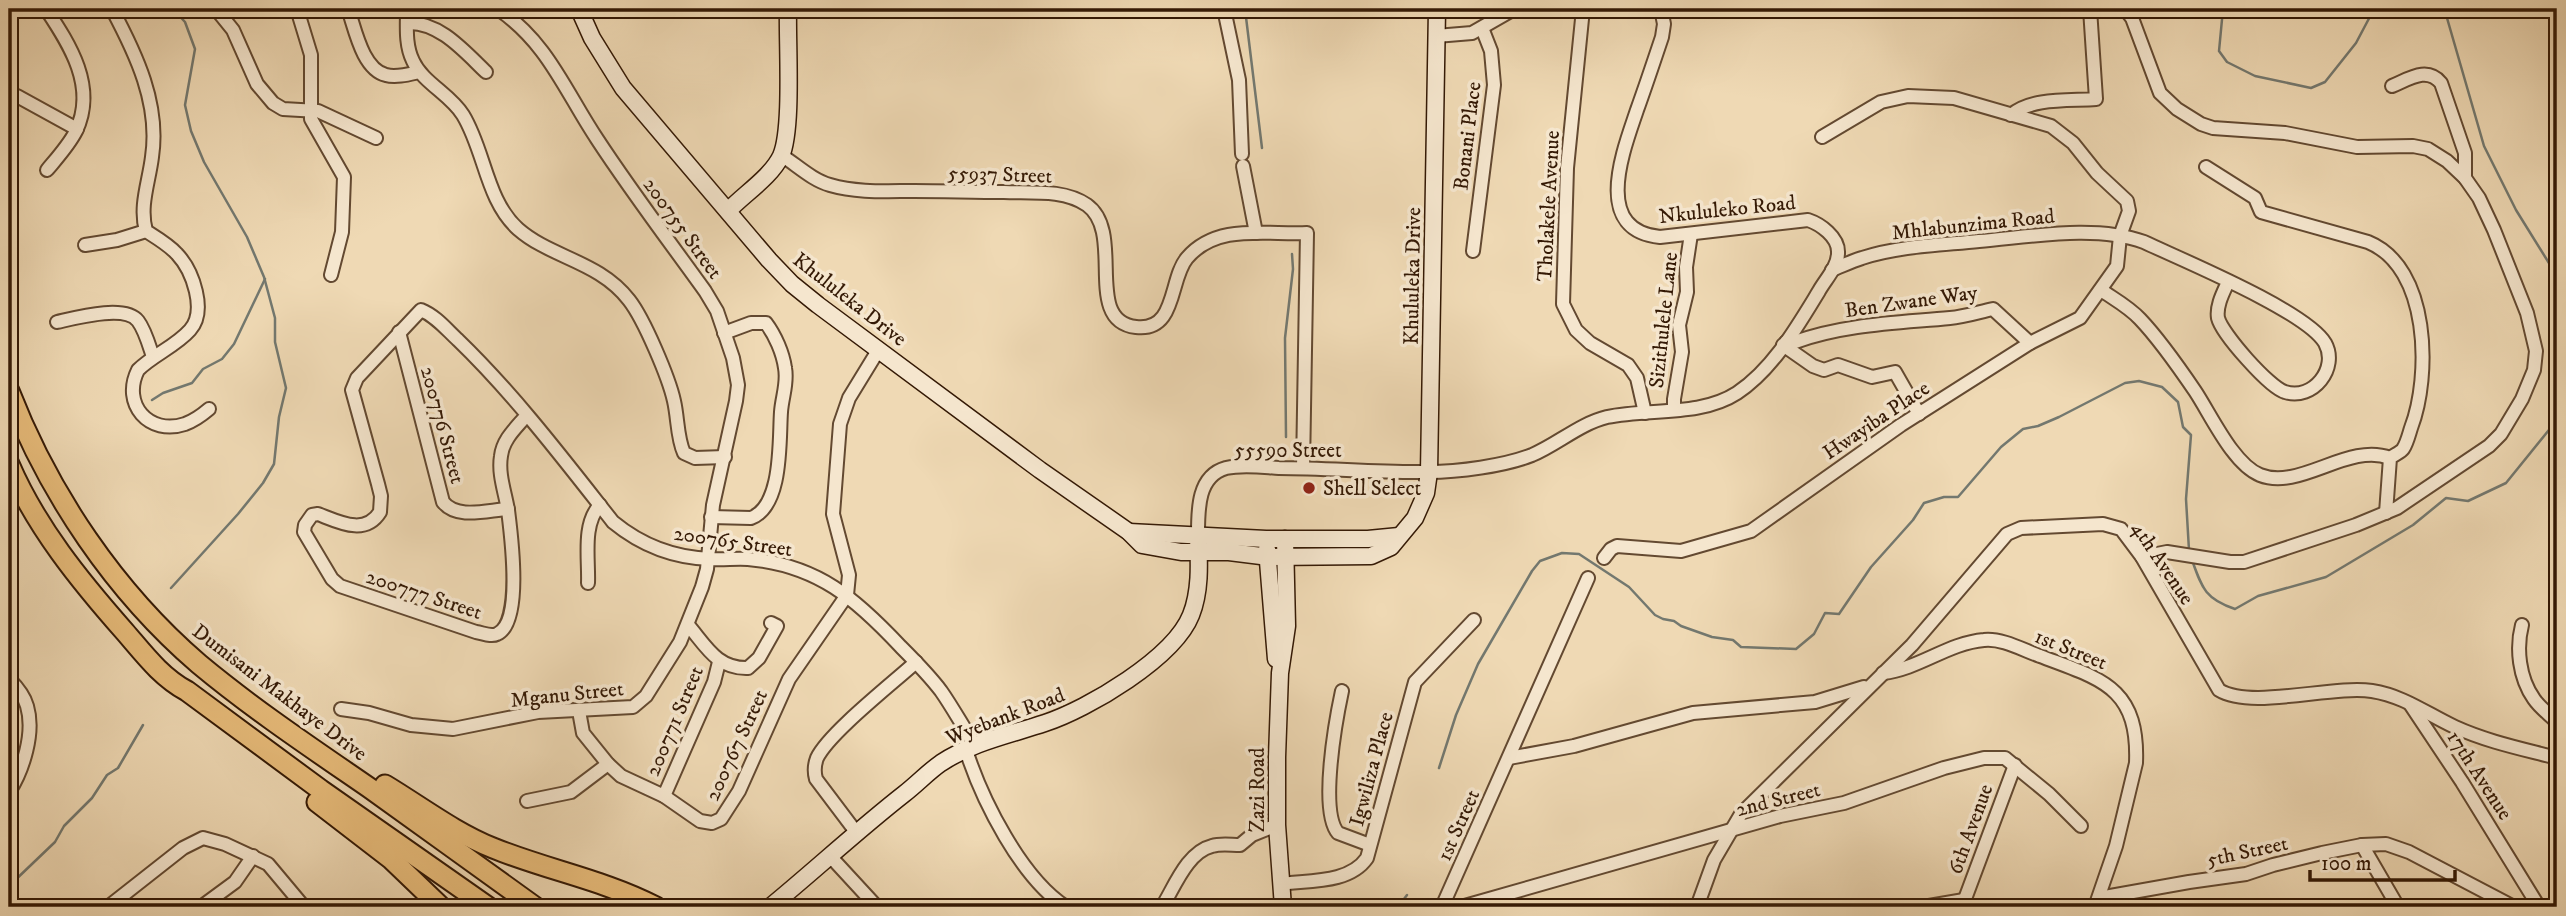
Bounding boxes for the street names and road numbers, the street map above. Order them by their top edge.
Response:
street label: Bonani Place [1448,80,1488,192]
street label: Tholakele Avenue [1532,130,1566,282]
street label: 55937 Street [947,160,1053,190]
street label: 200755 Street [637,173,728,285]
street label: Nkululeko Road [1657,190,1797,230]
street label: Mhlabunzima Road [1890,203,2056,246]
street label: Khululeka Drive [1399,207,1427,345]
street label: Khululeka Drive [787,247,912,353]
street label: Sizithulele Lane [1644,251,1684,389]
street label: Ben Zwane Way [1843,280,1980,324]
street label: 200776 Street [414,364,470,487]
street label: Hwayiba Place [1818,375,1935,466]
street label: 55590 Street [1234,438,1342,464]
street label: 4th Avenue [2125,517,2200,610]
street label: 200765 Street [672,521,794,563]
street label: 200777 Street [362,564,485,626]
street label: Dumisani Makhaye Drive [187,619,372,767]
street label: 1st Street [2031,624,2111,676]
street label: 200771 Street [640,662,710,780]
street label: Mganu Street [509,676,625,714]
street label: Wyebank Road [941,682,1069,752]
street label: 200767 Street [700,685,774,805]
street label: Igwiliza Place [1344,709,1400,829]
street label: 17th Avenue [2441,726,2518,825]
street label: Zazi Road [1245,747,1271,832]
street label: 2nd Street [1733,777,1823,823]
street label: 6th Avenue [1943,781,1999,878]
street label: 1st Street [1432,785,1486,865]
street label: 5th Street [2204,831,2290,873]

